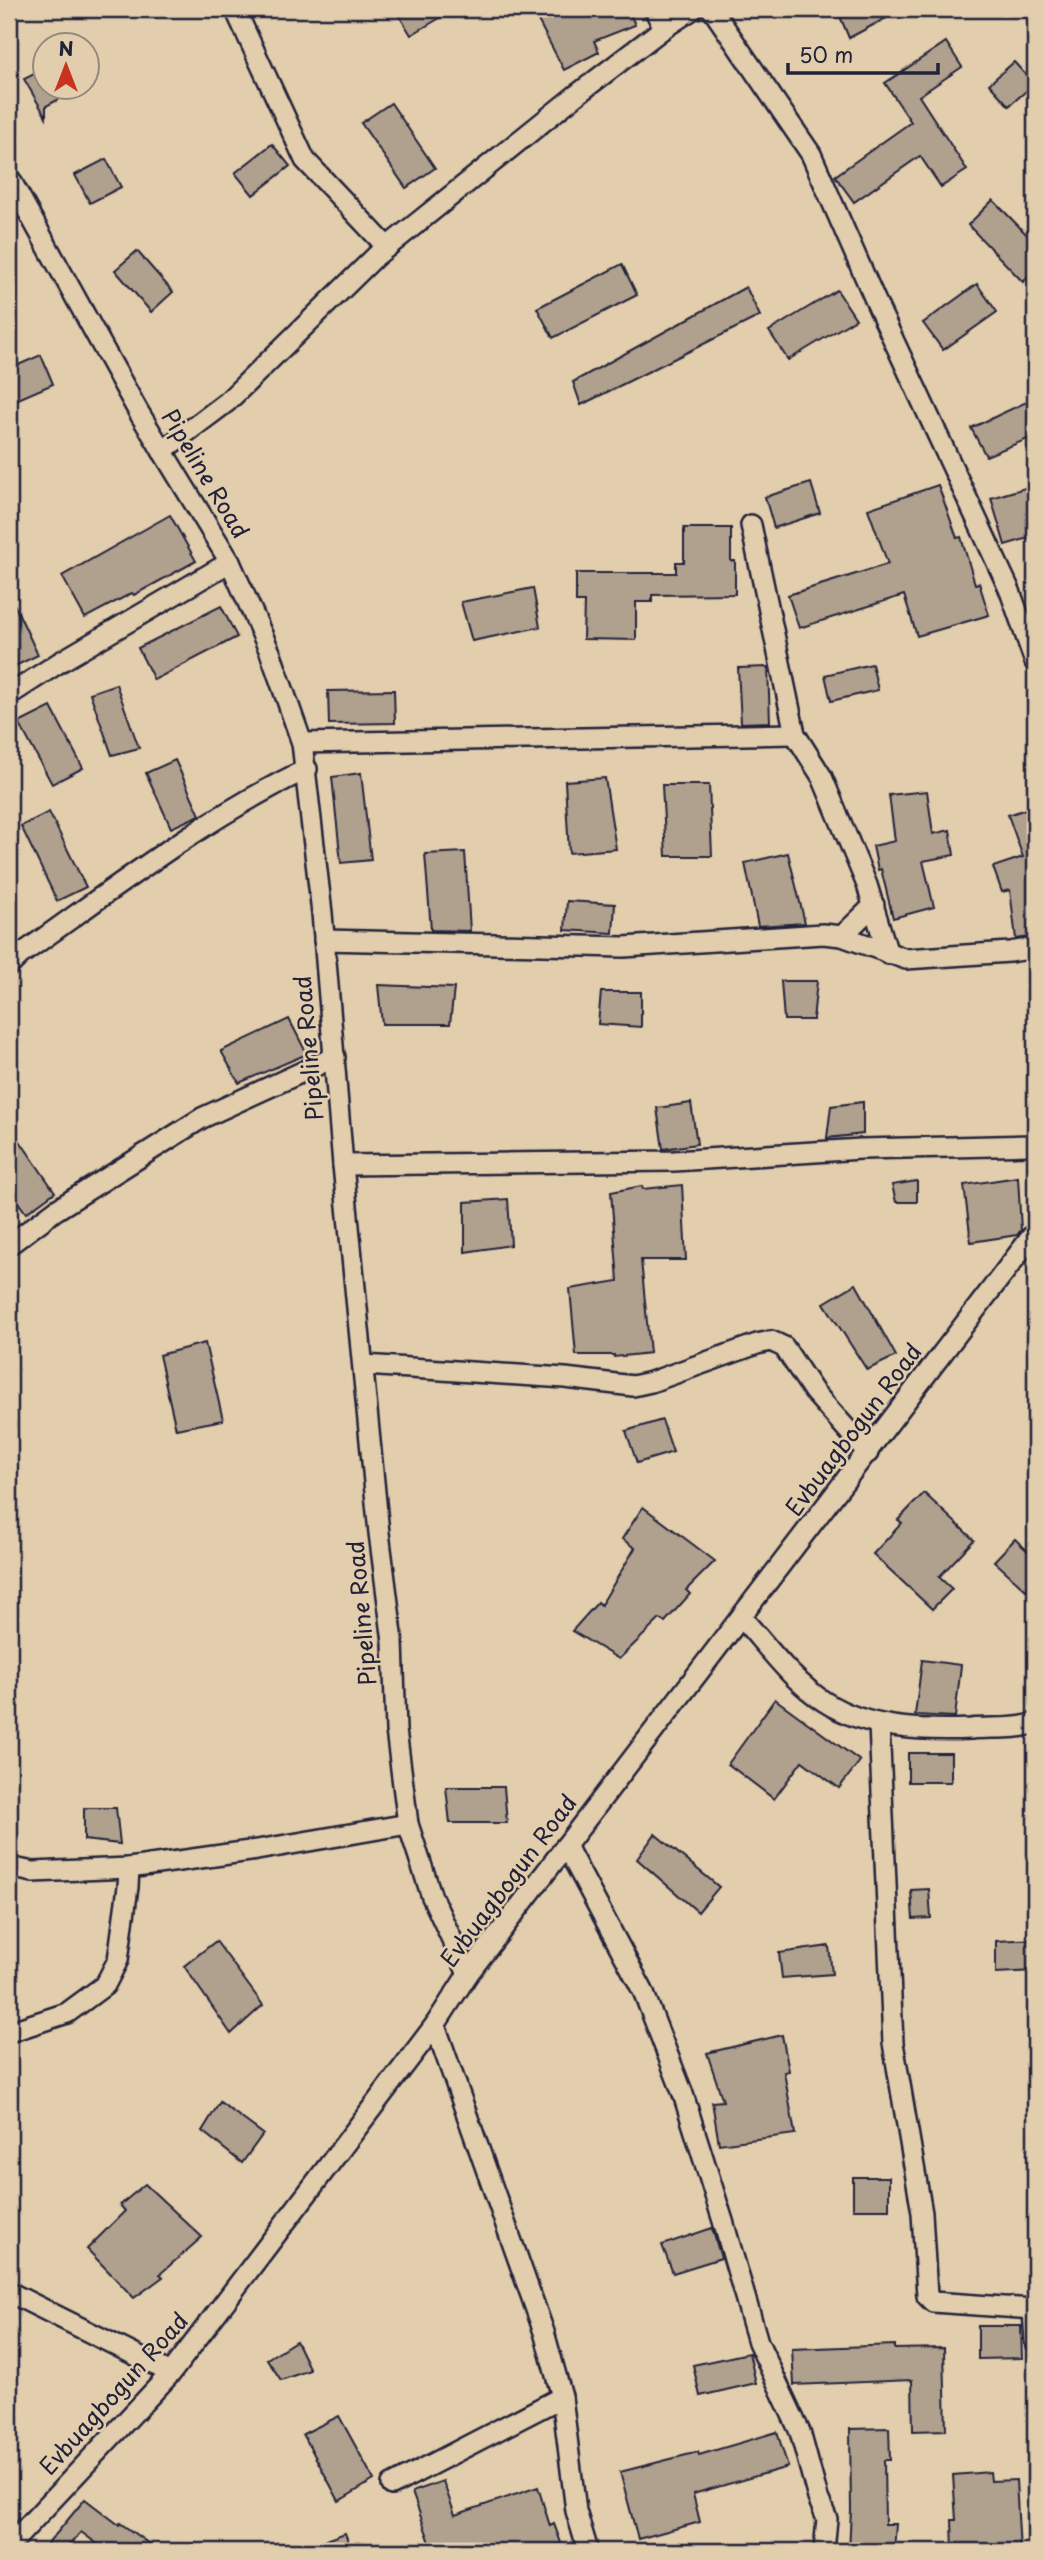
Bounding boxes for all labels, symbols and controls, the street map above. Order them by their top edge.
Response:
north arrow [32,32,102,102]
scale bar [788,32,939,76]
text: N [58,34,74,62]
text: 50 m [799,38,853,70]
street label: Pipeline Road [154,402,259,545]
street label: Pipeline Road [284,974,331,1122]
street label: Evbuagbogun Road [776,1335,930,1523]
street label: Pipeline Road [337,1539,384,1687]
street label: Evbuagbogun Road [431,1786,585,1974]
street label: Evbuagbogun Road [30,2304,196,2482]

